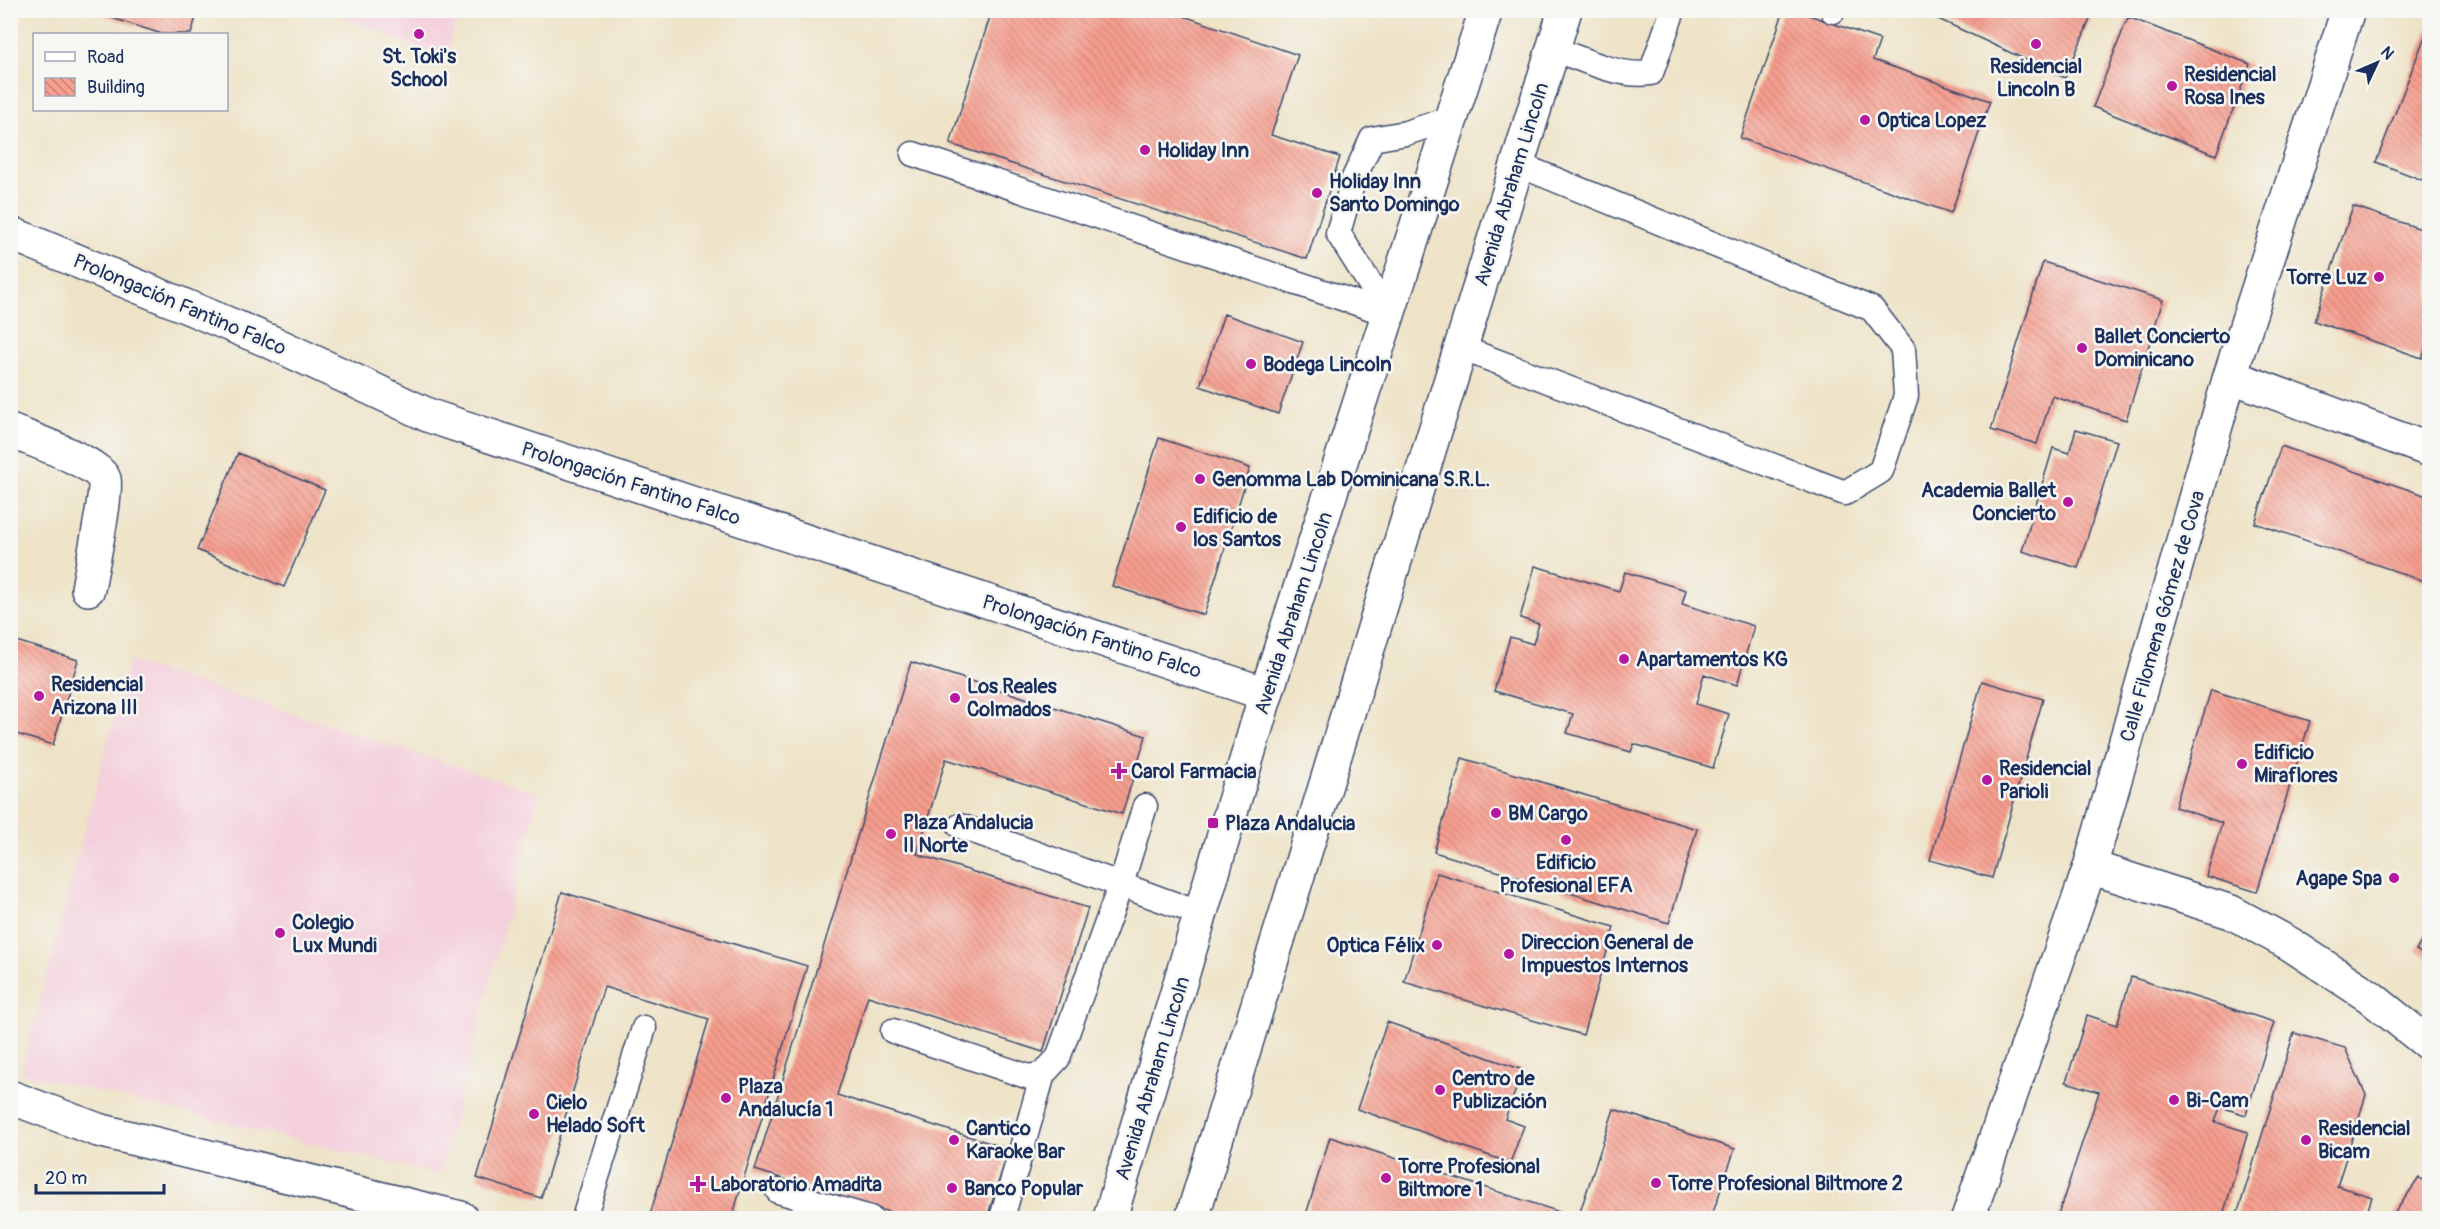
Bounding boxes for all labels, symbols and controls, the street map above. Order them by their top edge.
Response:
marker: St. Toki's School [412,27,426,41]
legend [33,33,228,111]
north arrow [2347,33,2407,93]
marker: Residencial Lincoln B [2029,37,2043,51]
text: N [2376,42,2398,64]
place label: St. Toki's School [382,44,456,92]
text: Road [87,46,124,69]
place label: Residencial Lincoln B [1990,54,2082,102]
place label: Residencial Rosa Ines [2184,62,2277,110]
text: Building [87,76,145,99]
street label: Avenida Abraham Lincoln [1469,79,1554,289]
marker: Residencial Rosa Ines [2165,79,2179,93]
place label: Optica Lopez [1877,108,1987,133]
marker: Optica Lopez [1858,113,1872,127]
place label: Holiday Inn [1157,138,1249,163]
marker: Holiday Inn [1138,143,1152,157]
place label: Holiday Inn Santo Domingo [1329,169,1460,217]
marker: Holiday Inn Santo Domingo [1310,186,1324,200]
street label: Prolongación Fantino Falco [69,248,290,361]
place label: Torre Luz [2285,265,2368,290]
marker: Torre Luz [2372,270,2386,284]
place label: Ballet Concierto Dominicano [2094,324,2230,372]
marker: Ballet Concierto Dominicano [2075,341,2089,355]
place label: Bodega Lincoln [1263,352,1392,377]
marker: Bodega Lincoln [1244,357,1258,371]
street label: Prolongación Fantino Falco [518,436,744,531]
place label: Genomma Lab Dominicana S.R.L. [1212,467,1490,492]
marker: Genomma Lab Dominicana S.R.L. [1193,472,1207,486]
place label: Academia Ballet Concierto [1921,478,2057,526]
street label: Calle Filomena Gómez de Cova [2115,488,2210,745]
marker: Academia Ballet Concierto [2061,495,2075,509]
place label: Edificio de los Santos [1193,504,1281,552]
street label: Avenida Abraham Lincoln [1249,509,1338,718]
marker: Edificio de los Santos [1174,520,1188,534]
street label: Prolongación Fantino Falco [979,589,1205,684]
place label: Apartamentos KG [1636,647,1788,672]
marker: Apartamentos KG [1617,652,1631,666]
place label: Residencial Arizona III [51,672,144,720]
place label: Los Reales Colmados [967,674,1057,722]
marker: Residencial Arizona III [32,689,46,703]
marker: Los Reales Colmados [948,691,962,705]
place label: Edificio Miraflores [2254,740,2338,788]
place label: Residencial Parioli [1999,756,2092,804]
marker: Edificio Miraflores [2235,757,2249,771]
place label: Carol Farmacia [1131,759,1257,784]
marker: Carol Farmacia [1112,764,1126,778]
marker: Residencial Parioli [1980,773,1994,787]
place label: BM Cargo [1508,801,1588,826]
marker: BM Cargo [1489,806,1503,820]
place label: Plaza Andalucia II Norte [903,810,1033,858]
place label: Plaza Andalucia [1225,811,1355,836]
marker: Plaza Andalucia [1206,816,1220,830]
marker: Plaza Andalucia II Norte [884,827,898,841]
marker: Edificio Profesional EFA [1559,833,1573,847]
place label: Edificio Profesional EFA [1499,850,1633,898]
place label: Agape Spa [2296,866,2382,891]
marker: Agape Spa [2387,871,2401,885]
place label: Colegio Lux Mundi [292,910,377,958]
marker: Colegio Lux Mundi [273,926,287,940]
place label: Direccion General de Impuestos Internos [1521,930,1694,978]
place label: Optica Félix [1326,933,1425,958]
marker: Optica Félix [1430,938,1444,952]
marker: Direccion General de Impuestos Internos [1502,947,1516,961]
street label: Avenida Abraham Lincoln [1110,973,1195,1183]
place label: Centro de Publización [1452,1066,1547,1114]
place label: Plaza Andalucía 1 [738,1074,833,1122]
marker: Centro de Publización [1433,1083,1447,1097]
place label: Bi-Cam [2186,1088,2249,1113]
place label: Cielo Helado Soft [546,1090,646,1138]
marker: Plaza Andalucía 1 [719,1091,733,1105]
marker: Bi-Cam [2167,1093,2181,1107]
marker: Cielo Helado Soft [527,1107,541,1121]
place label: Cantico Karaoke Bar [966,1116,1066,1164]
place label: Residencial Bicam [2318,1116,2411,1164]
marker: Cantico Karaoke Bar [947,1133,961,1147]
marker: Residencial Bicam [2299,1133,2313,1147]
place label: Torre Profesional Biltmore 1 [1397,1154,1540,1202]
scale bar [36,1157,164,1195]
text: 20 m [45,1167,87,1190]
marker: Torre Profesional Biltmore 1 [1379,1171,1393,1185]
place label: Torre Profesional Biltmore 2 [1667,1171,1903,1196]
place label: Laboratorio Amadita [710,1172,882,1197]
place label: Banco Popular [964,1176,1084,1201]
marker: Torre Profesional Biltmore 2 [1649,1176,1663,1190]
marker: Laboratorio Amadita [691,1177,705,1191]
marker: Banco Popular [945,1181,959,1195]

